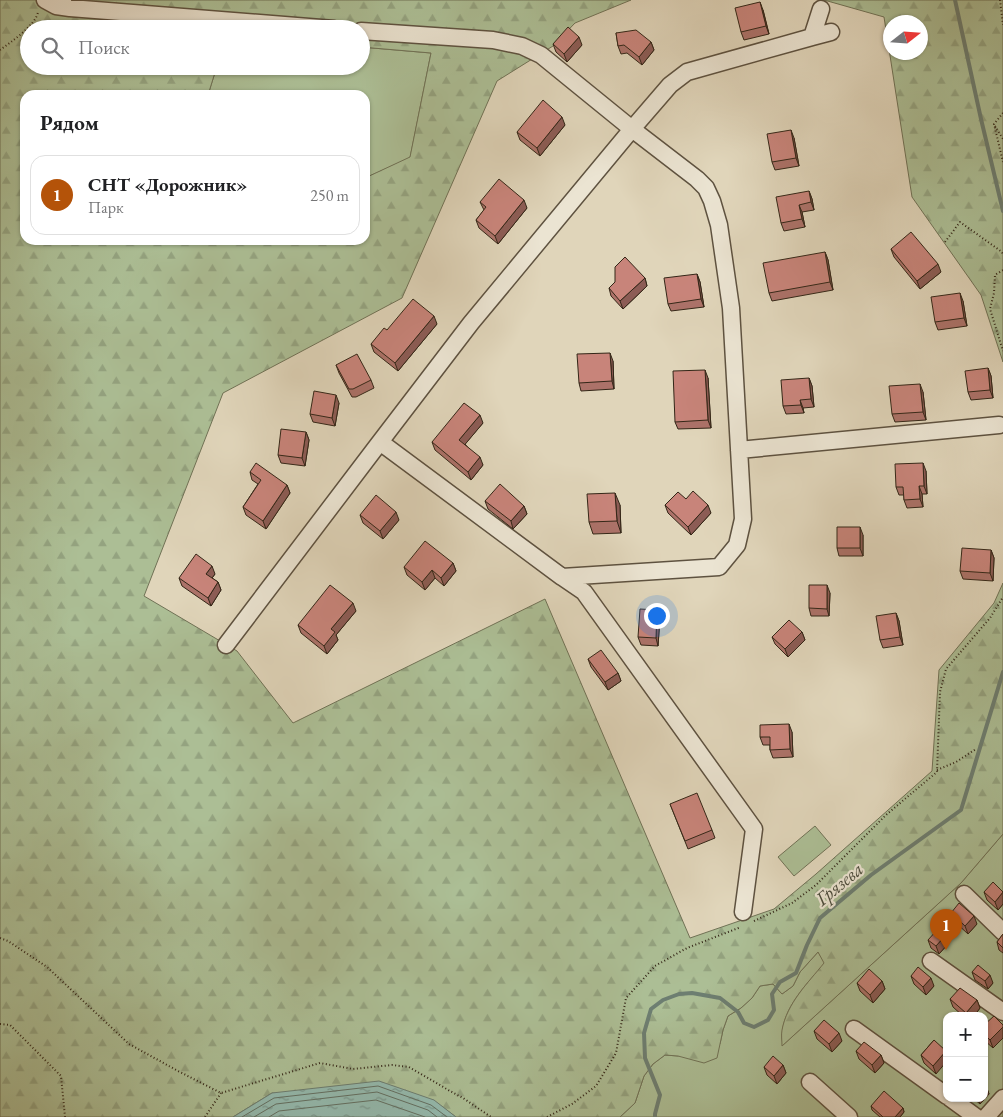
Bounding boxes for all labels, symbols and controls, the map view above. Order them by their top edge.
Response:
north arrow [883,15,928,60]
search box [20,20,370,75]
icon: search [38,34,66,62]
text: Поиск [78,35,130,60]
text: Рядом [40,109,99,136]
text: СНТ «Дорожник» [88,172,247,197]
text: 1 [53,185,61,206]
text: 250 m [310,185,349,206]
text: Парк [88,197,124,218]
your location [644,603,670,629]
water label: Грязева [809,857,868,912]
pin: 1 [930,909,962,950]
map controls [943,1012,988,1102]
button: + [943,1012,988,1057]
button: − [943,1057,988,1102]

